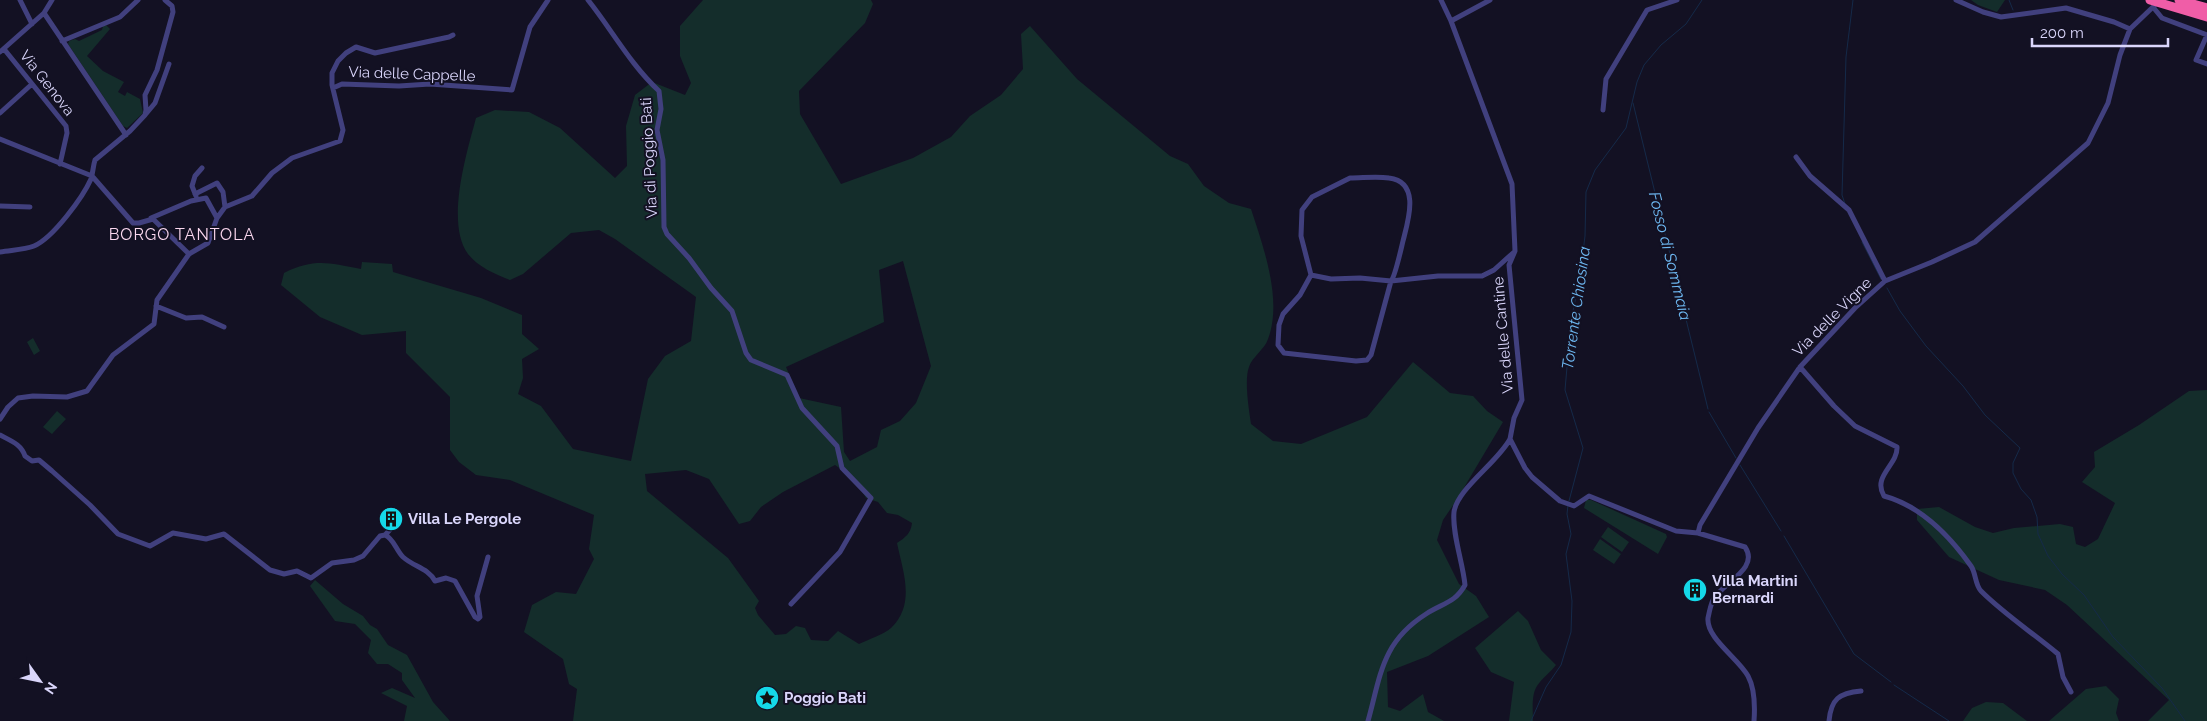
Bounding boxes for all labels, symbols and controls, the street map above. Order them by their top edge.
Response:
scale bar [2032,15,2168,47]
text: 200 m [2040,24,2084,42]
street label: Via Genova [16,47,78,119]
street label: Via delle Cappelle [348,63,476,85]
street label: Via di Poggio Bati [637,97,661,219]
water label: Fosso di Sommaia [1645,190,1695,323]
district label: BORGO TANTOLA [109,225,255,244]
water label: Torrente Chiosina [1558,245,1594,371]
street label: Via delle Vigne [1789,274,1875,360]
street label: Via delle Cantine [1489,276,1517,394]
building icon: Villa Le Pergole [378,506,404,532]
place label: Villa Le Pergole [408,510,521,528]
place label: Villa Martini Bernardi [1712,572,1797,607]
building icon: Villa Martini Bernardi [1682,577,1708,603]
north arrow [15,656,65,706]
text: N [41,679,61,697]
place icon: Poggio Bati [754,685,780,711]
place label: Poggio Bati [784,689,866,707]

